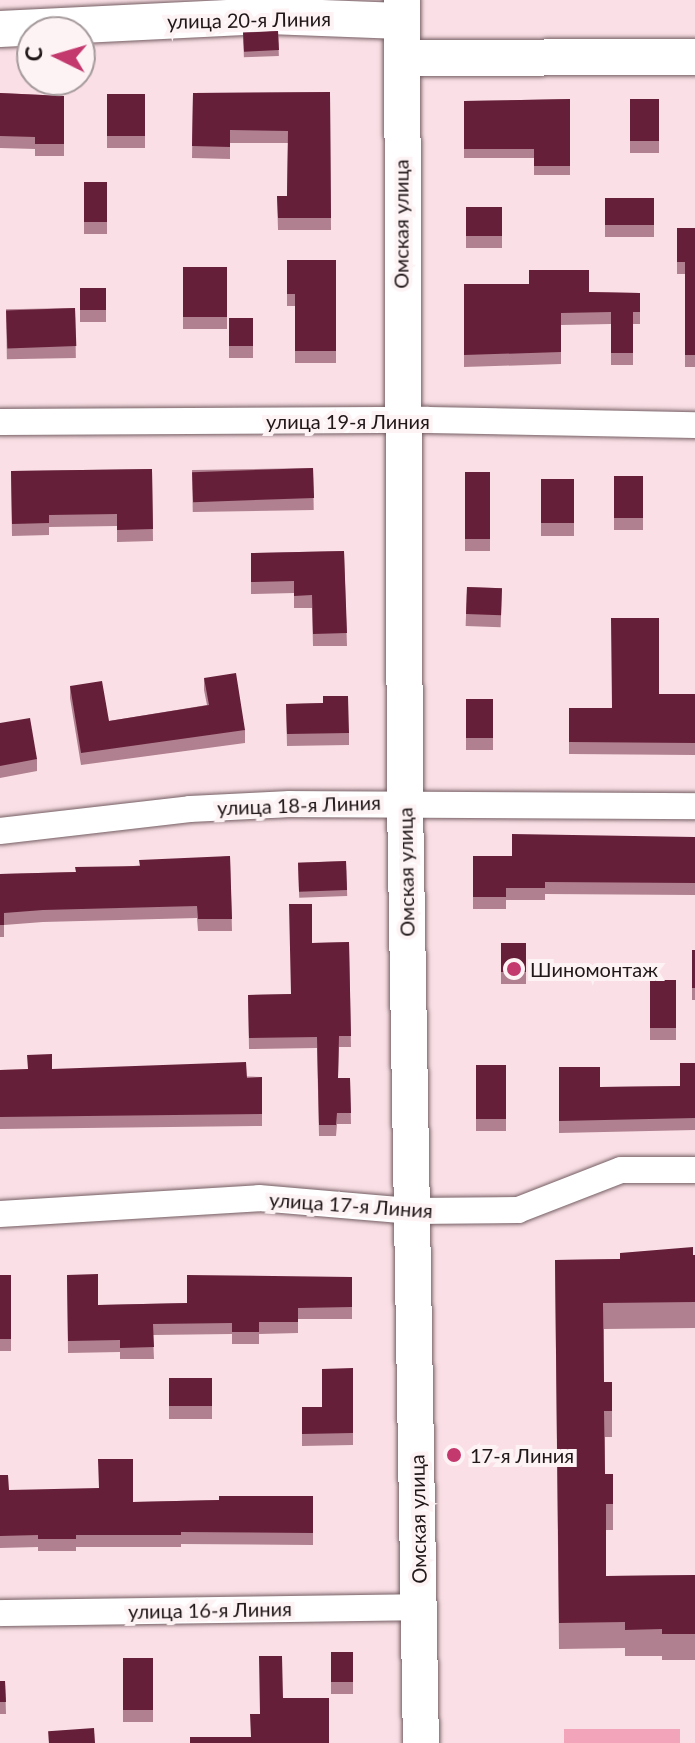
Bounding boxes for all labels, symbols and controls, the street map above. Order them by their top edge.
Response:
street label: улица 20-я Линия [167,7,331,33]
north arrow [16,16,96,96]
text: С [20,46,48,62]
street label: Омская улица [389,159,413,289]
street label: улица 19-я Линия [266,409,430,433]
street label: улица 18-я Линия [217,790,381,820]
street label: Омская улица [393,807,419,937]
place label: Шиномонтаж [530,957,658,981]
marker: Шиномонтаж [505,960,523,978]
street label: улица 17-я Линия [268,1187,434,1223]
place label: 17-я Линия [470,1443,574,1467]
marker: 17-я Линия [445,1446,463,1464]
street label: Омская улица [405,1454,431,1584]
street label: улица 16-я Линия [128,1597,292,1623]

